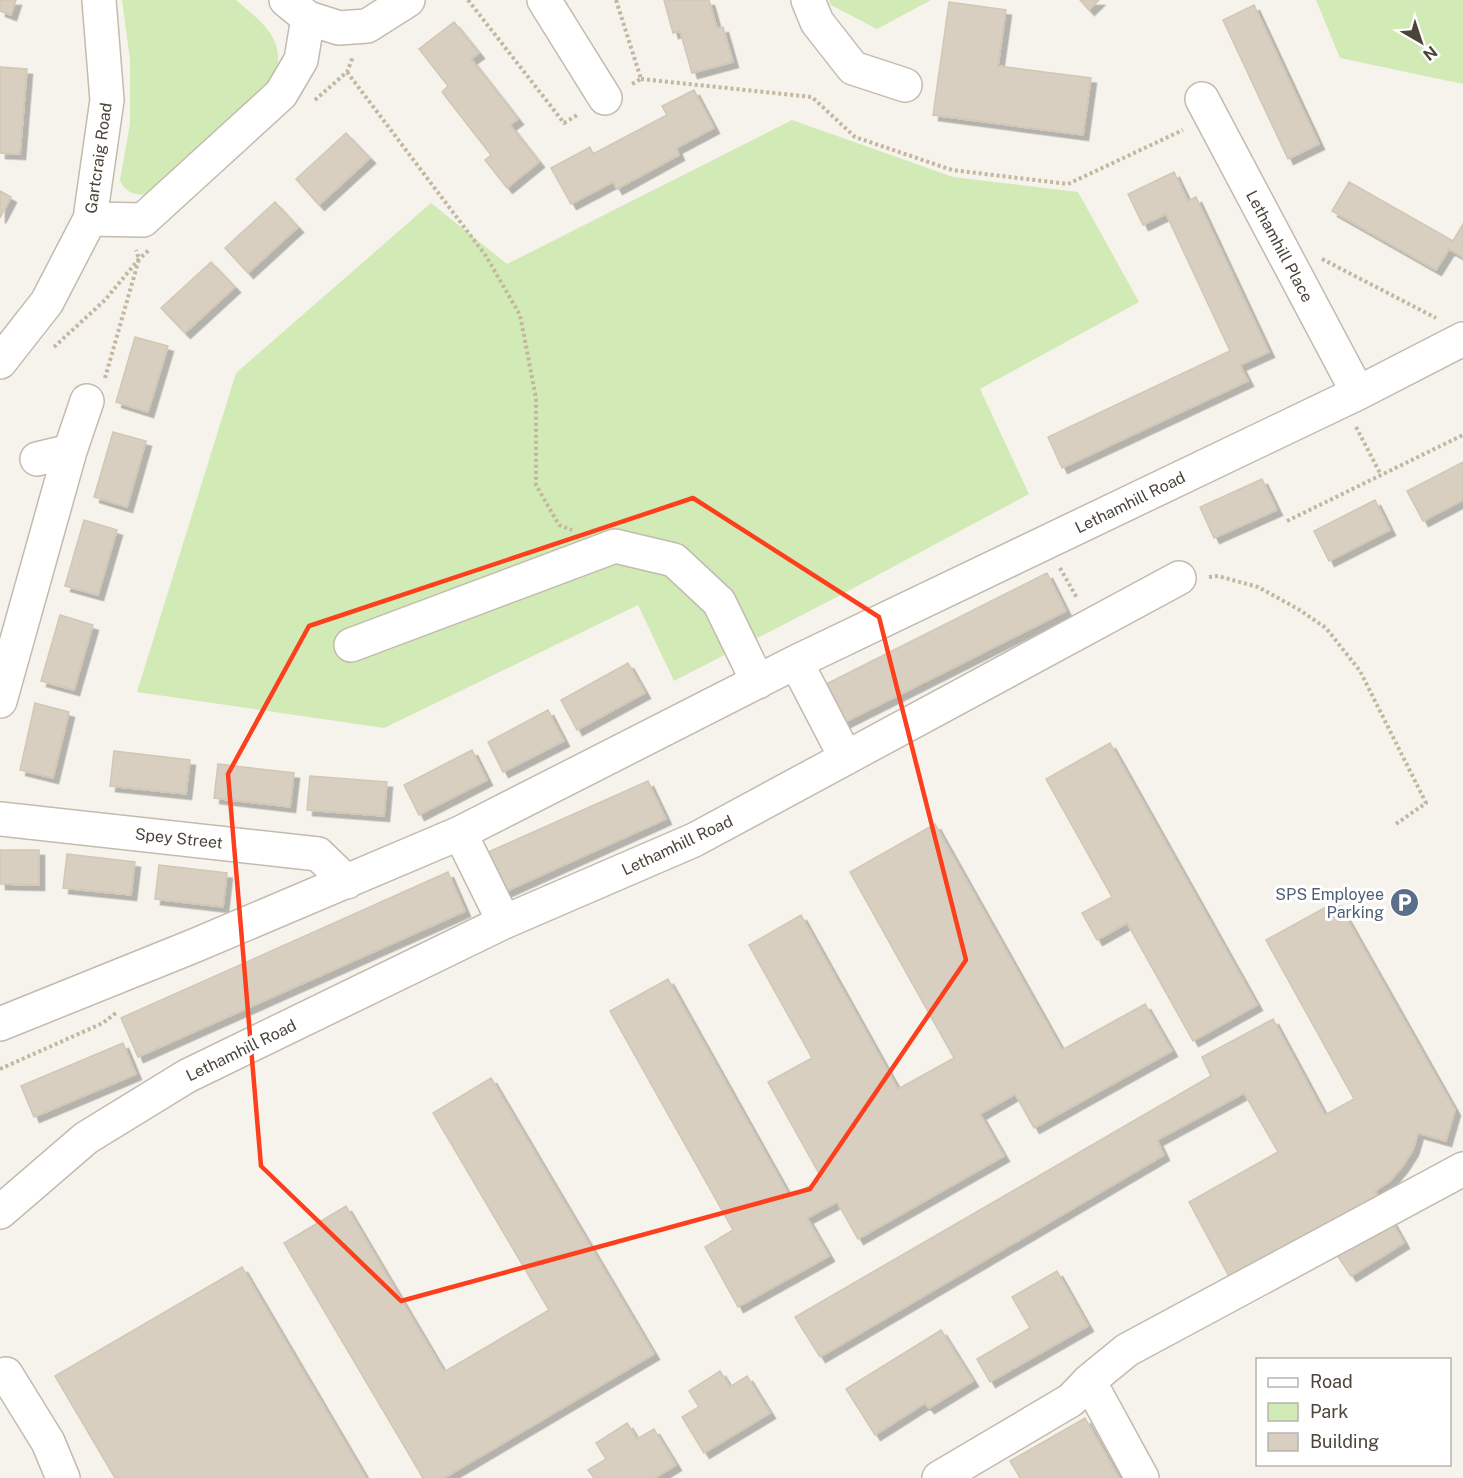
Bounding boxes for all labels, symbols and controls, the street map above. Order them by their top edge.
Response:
north arrow [1391,12,1451,72]
text: N [1419,42,1441,65]
street label: Gartcraig Road [81,101,116,215]
street label: Lethamhill Place [1242,187,1317,305]
street label: Lethamhill Road [1072,468,1188,537]
street label: Lethamhill Road [619,811,736,879]
street label: Spey Street [134,824,224,853]
place label: SPS Employee Parking [1275,885,1384,922]
parking icon: SPS Employee Parking [1389,887,1421,919]
street label: Lethamhill Road [183,1016,299,1085]
legend [1256,1358,1451,1466]
text: Road [1310,1371,1353,1392]
text: Park [1310,1401,1348,1422]
text: Building [1310,1431,1379,1452]

